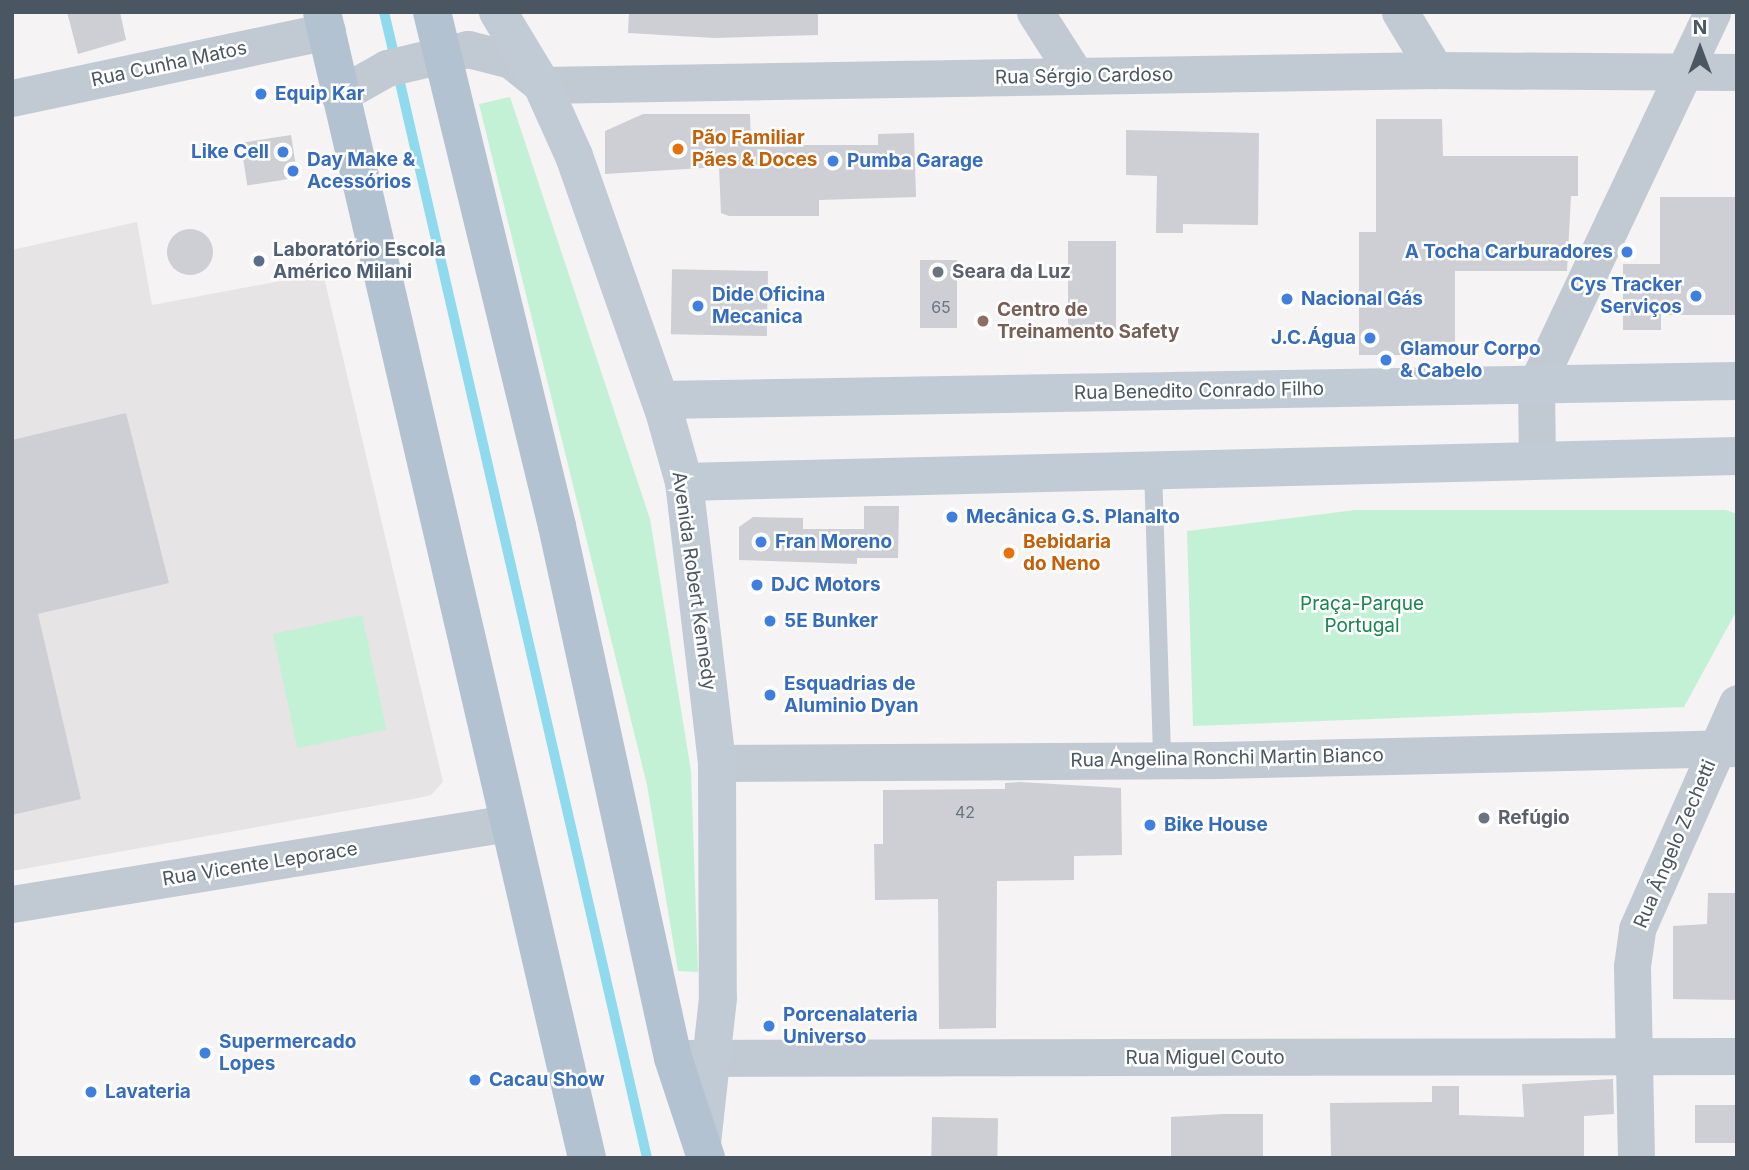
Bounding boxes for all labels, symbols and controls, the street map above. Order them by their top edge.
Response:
north arrow [1665,14,1735,84]
text: N [1693,16,1707,39]
street label: Rua Cunha Matos [89,36,249,92]
street label: Rua Sérgio Cardoso [995,63,1173,89]
place label: Equip Kar [275,83,364,105]
marker: Equip Kar [253,86,269,102]
place label: Pão Familiar Pães & Doces [692,127,817,171]
place label: Like Cell [191,141,269,163]
marker: Pão Familiar Pães & Doces [670,141,686,157]
marker: Like Cell [275,144,291,160]
place label: Day Make & Acessórios [307,149,415,193]
place label: Pumba Garage [847,150,983,172]
marker: Pumba Garage [825,153,841,169]
marker: Day Make & Acessórios [285,163,301,179]
place label: Laboratório Escola Américo Milani [273,239,446,283]
place label: A Tocha Carburadores [1405,241,1613,263]
marker: A Tocha Carburadores [1619,244,1635,260]
marker: Laboratório Escola Américo Milani [251,253,267,269]
place label: Seara da Luz [952,261,1071,283]
marker: Seara da Luz [930,264,946,280]
place label: Cys Tracker Serviços [1570,274,1682,318]
place label: Dide Oficina Mecanica [712,284,825,328]
place label: Nacional Gás [1301,288,1423,310]
marker: Cys Tracker Serviços [1688,288,1704,304]
marker: Nacional Gás [1279,291,1295,307]
house number: 65 [931,297,951,317]
marker: Dide Oficina Mecanica [690,298,706,314]
place label: Centro de Treinamento Safety [997,299,1179,343]
marker: Centro de Treinamento Safety [975,313,991,329]
place label: J.C.Água [1271,327,1356,349]
marker: J.C.Água [1362,330,1378,346]
place label: Glamour Corpo & Cabelo [1400,338,1541,382]
marker: Glamour Corpo & Cabelo [1378,352,1394,368]
street label: Rua Benedito Conrado Filho [1074,377,1324,405]
street label: Avenida Robert Kennedy [667,470,721,692]
place label: Mecânica G.S. Planalto [966,506,1180,528]
marker: Mecânica G.S. Planalto [944,509,960,525]
place label: Fran Moreno [775,531,892,553]
place label: Bebidaria do Neno [1023,531,1111,575]
marker: Fran Moreno [753,534,769,550]
marker: Bebidaria do Neno [1001,545,1017,561]
place label: DJC Motors [771,574,881,596]
marker: DJC Motors [749,577,765,593]
park label: Praça-Parque Portugal [1300,593,1424,637]
place label: 5E Bunker [784,610,878,632]
marker: 5E Bunker [762,613,778,629]
place label: Esquadrias de Aluminio Dyan [784,673,919,717]
marker: Esquadrias de Aluminio Dyan [762,687,778,703]
street label: Rua Angelina Ronchi Martin Bianco [1070,744,1384,772]
street label: Rua Ângelo Zechetti [1629,756,1721,932]
house number: 42 [955,802,975,822]
place label: Refúgio [1498,807,1570,829]
marker: Refúgio [1476,810,1492,826]
place label: Bike House [1164,814,1268,836]
marker: Bike House [1142,817,1158,833]
street label: Rua Vicente Leporace [161,837,359,891]
place label: Porcenalateria Universo [783,1004,918,1048]
marker: Porcenalateria Universo [761,1018,777,1034]
place label: Supermercado Lopes [219,1031,356,1075]
marker: Supermercado Lopes [197,1045,213,1061]
street label: Rua Miguel Couto [1125,1047,1285,1069]
place label: Cacau Show [489,1069,605,1091]
marker: Cacau Show [467,1072,483,1088]
place label: Lavateria [105,1081,191,1103]
marker: Lavateria [83,1084,99,1100]

